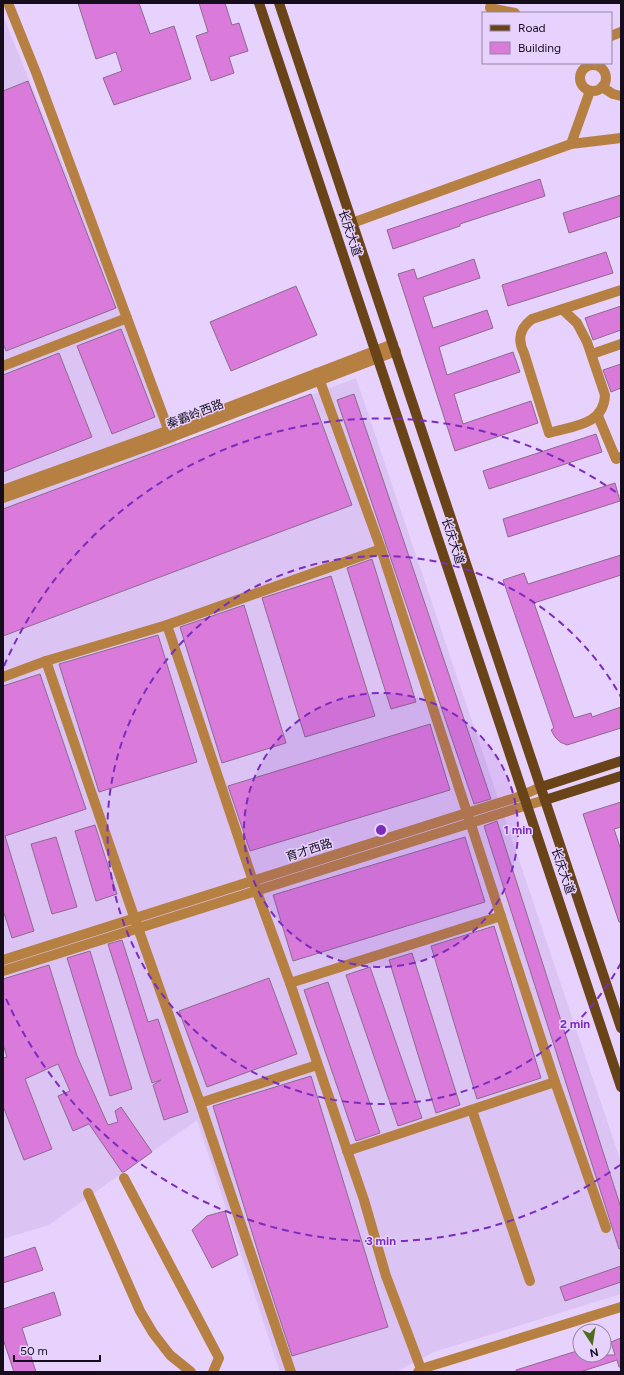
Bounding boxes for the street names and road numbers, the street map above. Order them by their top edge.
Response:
street label: 长庆大道 [336,208,364,258]
street label: 秦霸岭西路 [164,397,226,431]
street label: 长庆大道 [439,516,467,566]
street label: 育才西路 [284,836,334,864]
street label: 长庆大道 [549,846,577,896]

